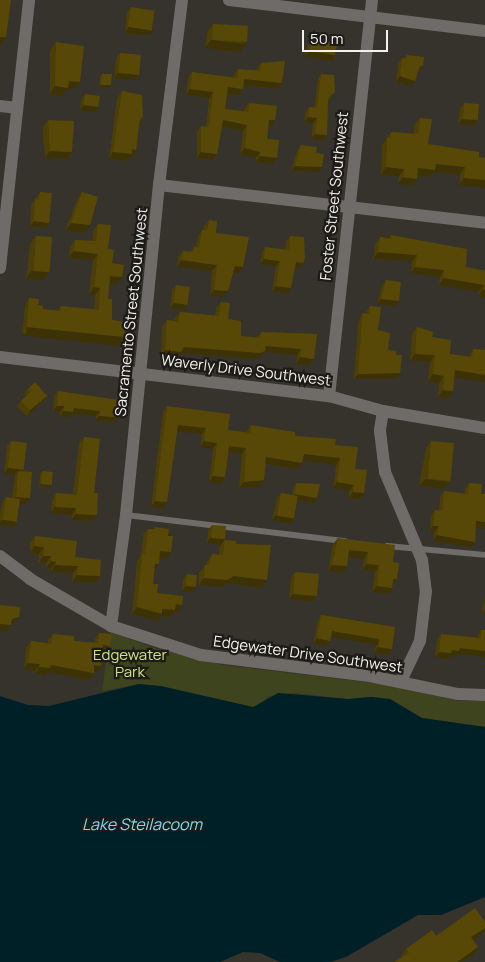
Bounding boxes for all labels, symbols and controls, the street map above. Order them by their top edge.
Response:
scale bar [305,20,391,52]
text: 50 m [310,28,344,49]
street label: Foster Street Southwest [316,111,352,281]
street label: Sacramento Street Southwest [111,207,151,417]
street label: Waverly Drive Southwest [160,351,332,389]
street label: Edgewater Drive Southwest [212,632,404,676]
park label: Edgewater Park [93,645,167,680]
water label: Lake Steilacoom [82,814,202,834]

